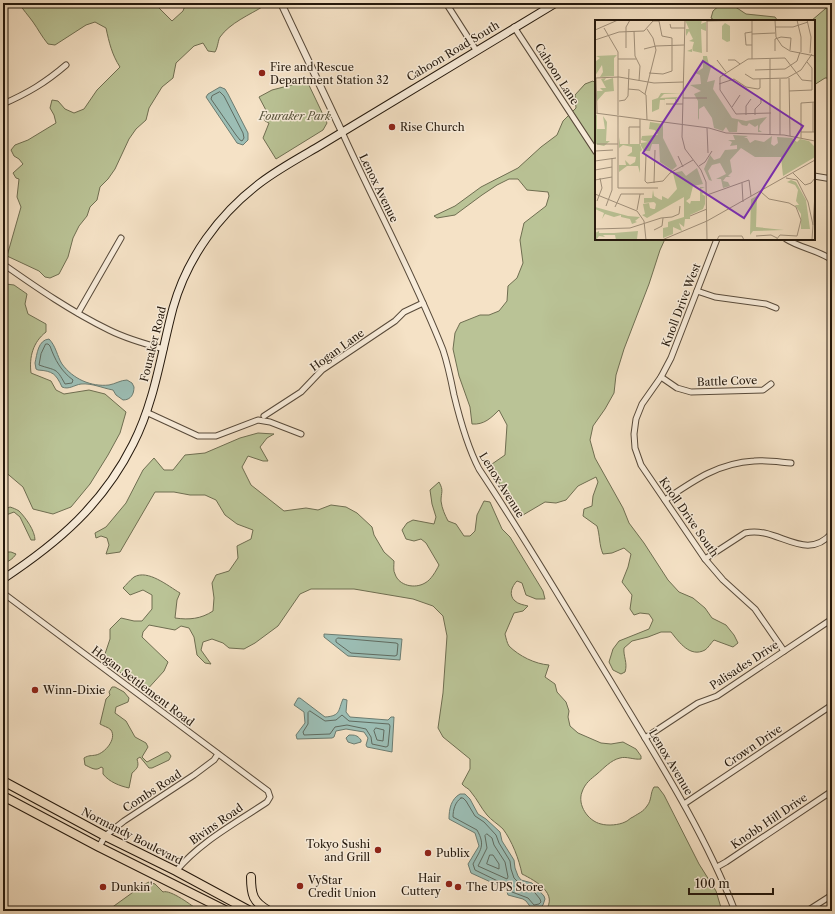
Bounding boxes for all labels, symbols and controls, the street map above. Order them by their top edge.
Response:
street label: Cahoon Road South [404,18,502,84]
inset map [595,20,815,240]
street label: Cahoon Lane [532,41,582,107]
place label: Fire and Rescue Department Station 32 [270,60,389,87]
marker: Fire and Rescue Department Station 32 [257,68,267,78]
park label: Fouraker Park [258,109,331,123]
place label: Rise Church [400,120,465,134]
marker: Rise Church [387,122,397,132]
street label: Lenox Avenue [356,151,402,225]
street label: Knoll Drive West [659,261,703,349]
street label: Fouraker Road [137,305,169,383]
street label: Hogan Lane [307,326,367,374]
street label: Battle Cove [697,373,757,389]
street label: Lenox Avenue [476,450,528,520]
street label: Knoll Drive South [656,474,722,560]
street label: Palisades Drive [707,638,781,692]
street label: Hogan Settlement Road [89,643,197,729]
place label: Winn-Dixie [42,683,105,697]
marker: Winn-Dixie [30,685,40,695]
street label: Crown Drive [721,721,785,771]
street label: Lenox Avenue [646,726,696,798]
street label: Combs Road [120,767,184,815]
street label: Knobb Hill Drive [728,790,810,852]
street label: Bivins Road [187,800,246,848]
street label: Normandy Boulevard [79,804,185,868]
place label: Tokyo Sushi and Grill [306,837,371,864]
marker: Tokyo Sushi and Grill [373,845,383,855]
place label: Publix [436,846,470,860]
marker: Publix [423,848,433,858]
scale bar [689,870,773,896]
place label: Hair Cuttery [401,871,442,898]
place label: VyStar Credit Union [307,873,376,900]
text: 100 m [695,876,730,891]
marker: Hair Cuttery [444,879,454,889]
place label: Dunkin' [111,880,152,894]
place label: The UPS Store [466,880,543,894]
marker: VyStar Credit Union [295,881,305,891]
marker: Dunkin' [98,882,108,892]
marker: The UPS Store [453,882,463,892]

